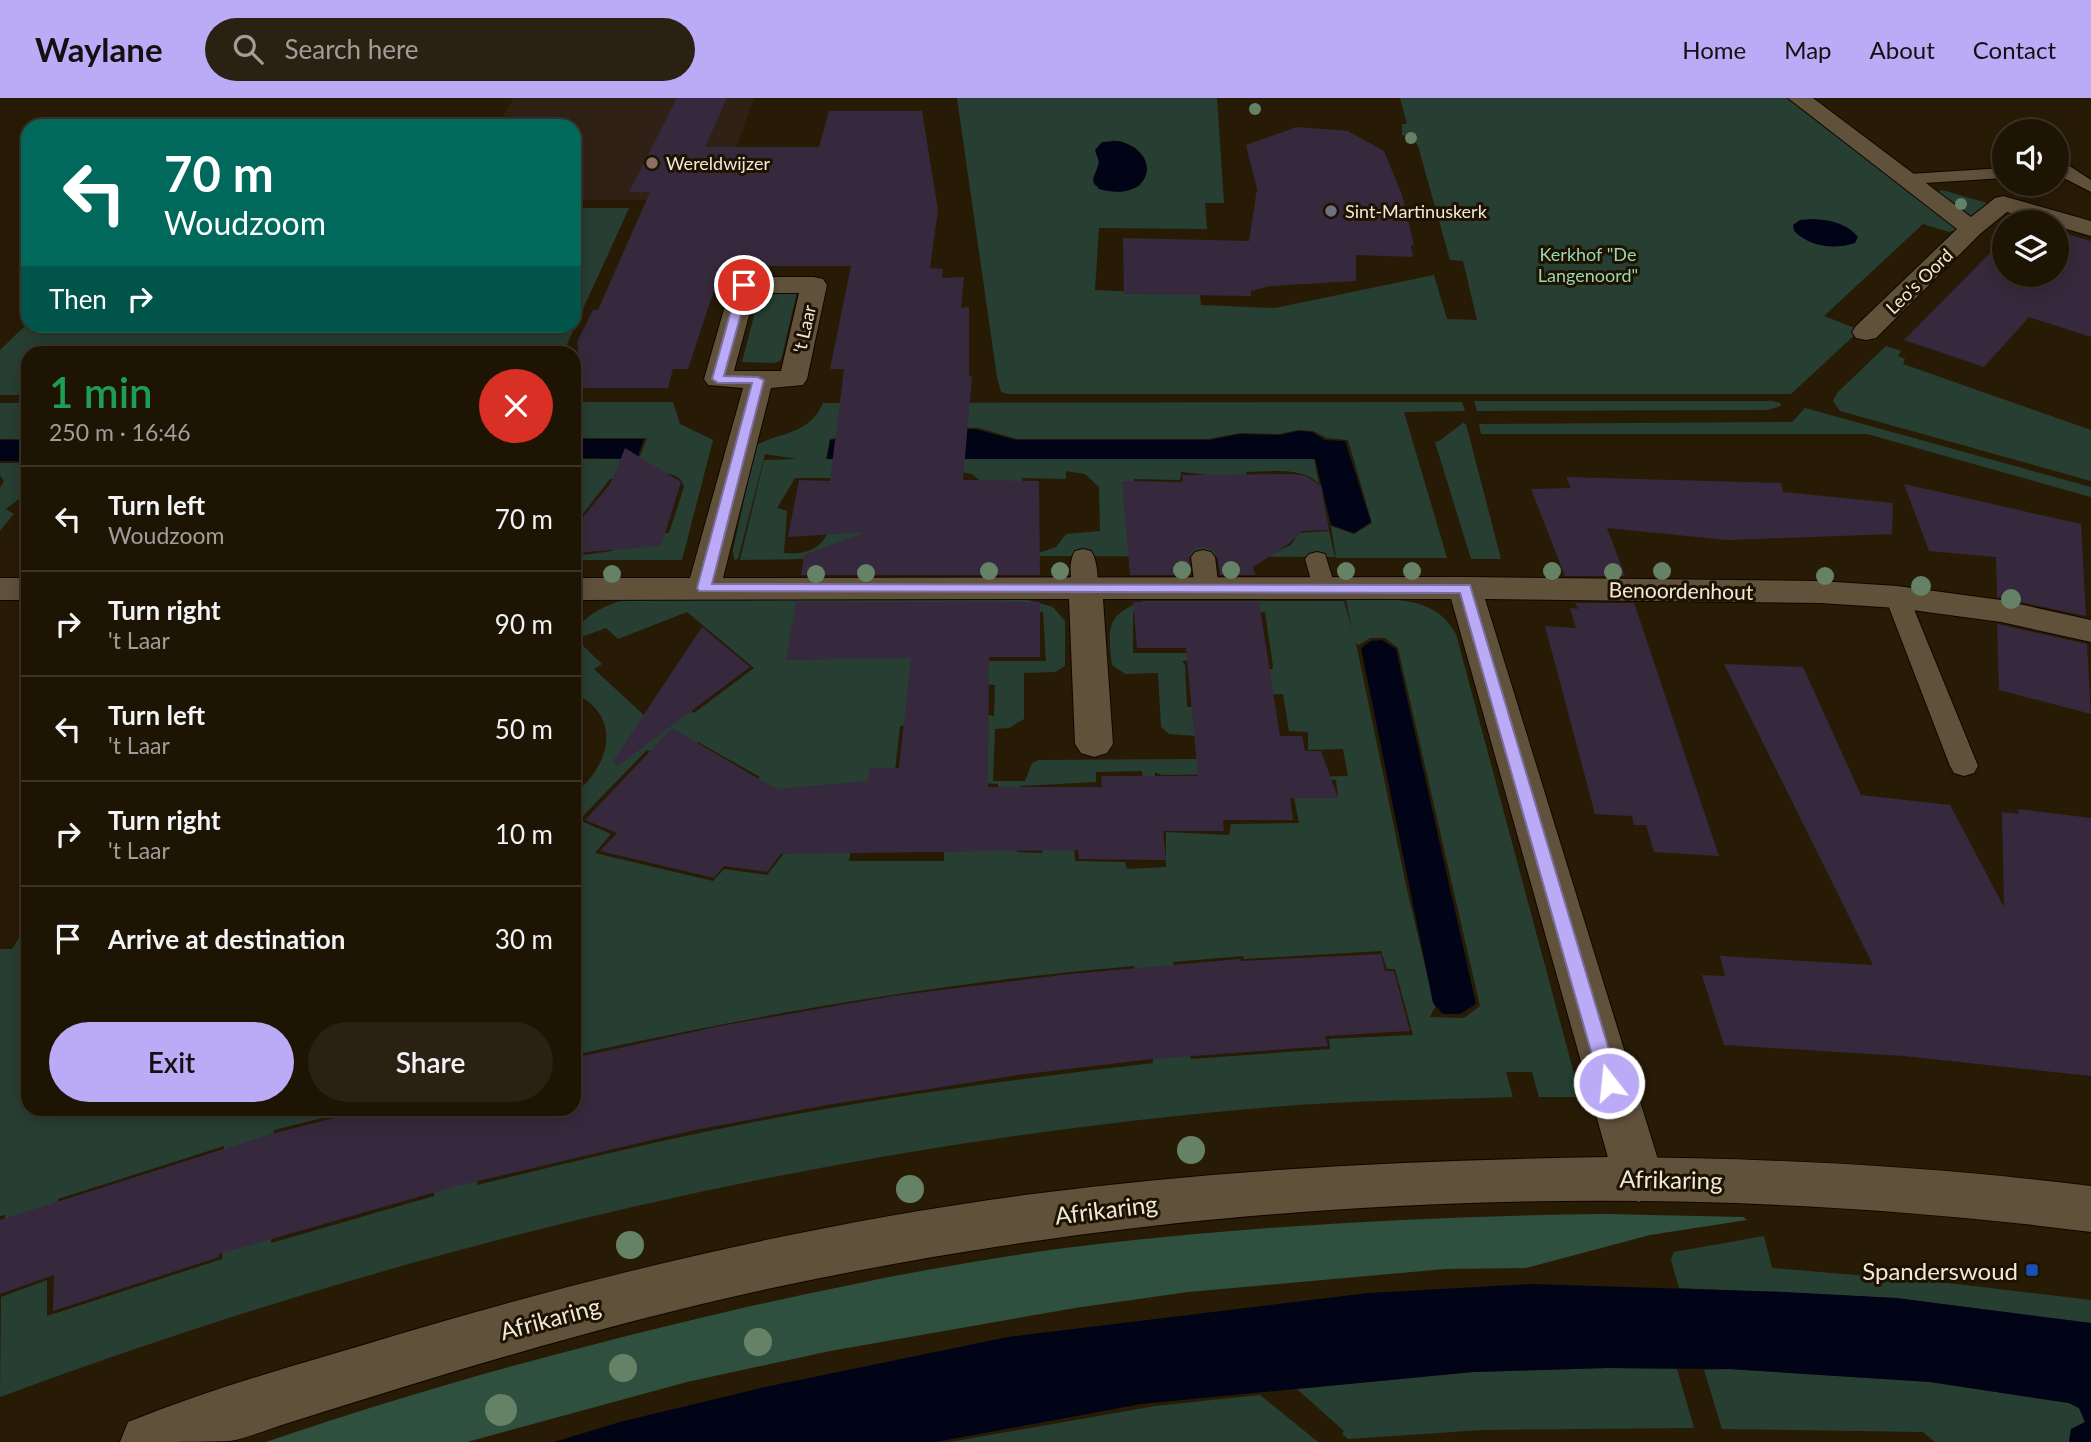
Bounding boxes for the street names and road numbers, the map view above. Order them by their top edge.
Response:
street label: Leo's Oord [1881,244,1957,318]
street label: 't Laar [788,303,820,355]
street label: Benoordenhout [1608,576,1754,604]
street label: Afrikaring [1619,1164,1723,1194]
street label: Afrikaring [1053,1188,1159,1230]
street label: Afrikaring [496,1291,604,1345]

